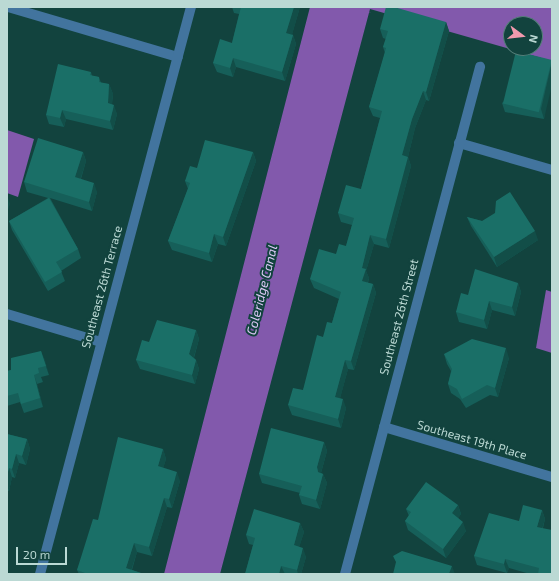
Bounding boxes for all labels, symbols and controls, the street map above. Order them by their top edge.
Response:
north arrow [503,16,543,56]
text: N [527,33,541,44]
street label: Southeast 26th Terrace [79,224,125,350]
water label: Coleridge Canal [243,243,281,337]
street label: Southeast 26th Street [377,257,421,377]
street label: Southeast 19th Place [415,417,529,463]
scale bar [18,539,69,565]
text: 20 m [23,547,50,561]

